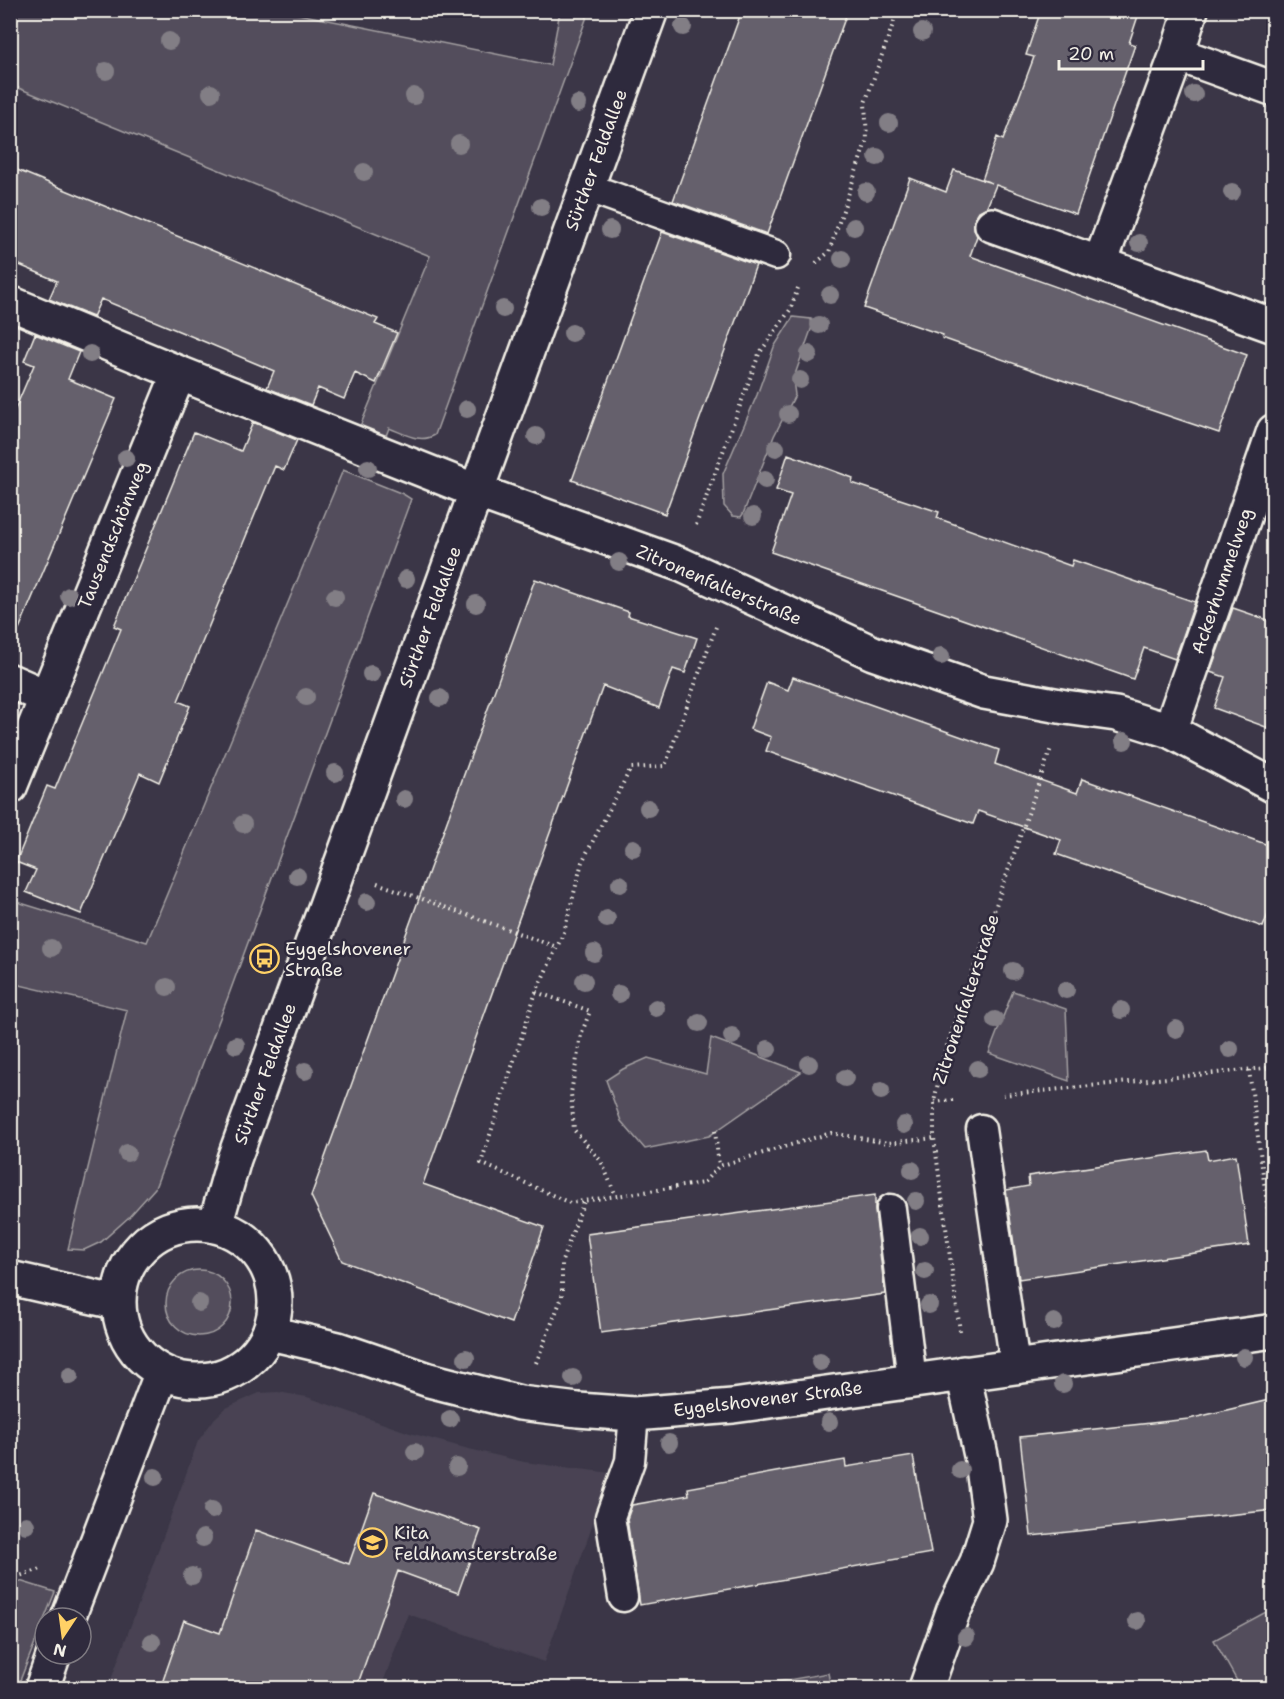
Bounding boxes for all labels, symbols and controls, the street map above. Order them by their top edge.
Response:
scale bar [1059,33,1203,71]
text: 20 m [1068,42,1114,66]
street label: Sürther Feldallee [559,86,633,234]
street label: Tausendschönweg [72,458,154,612]
street label: Ackerhummelweg [1186,505,1258,657]
street label: Zitronenfalterstraße [633,539,805,631]
street label: Sürther Feldallee [393,543,467,691]
street label: Zitronenfalterstraße [927,911,1005,1087]
place label: Eygelshovener Straße [285,937,411,982]
bus stop icon: Eygelshovener Straße [248,943,280,975]
street label: Sürther Feldallee [228,1000,302,1148]
street label: Eygelshovener Straße [672,1375,864,1423]
place label: Kita Feldhamsterstraße [394,1521,558,1566]
school or university icon: Kita Feldhamsterstraße [357,1527,389,1559]
north arrow [33,1606,93,1666]
text: N [51,1638,68,1662]

